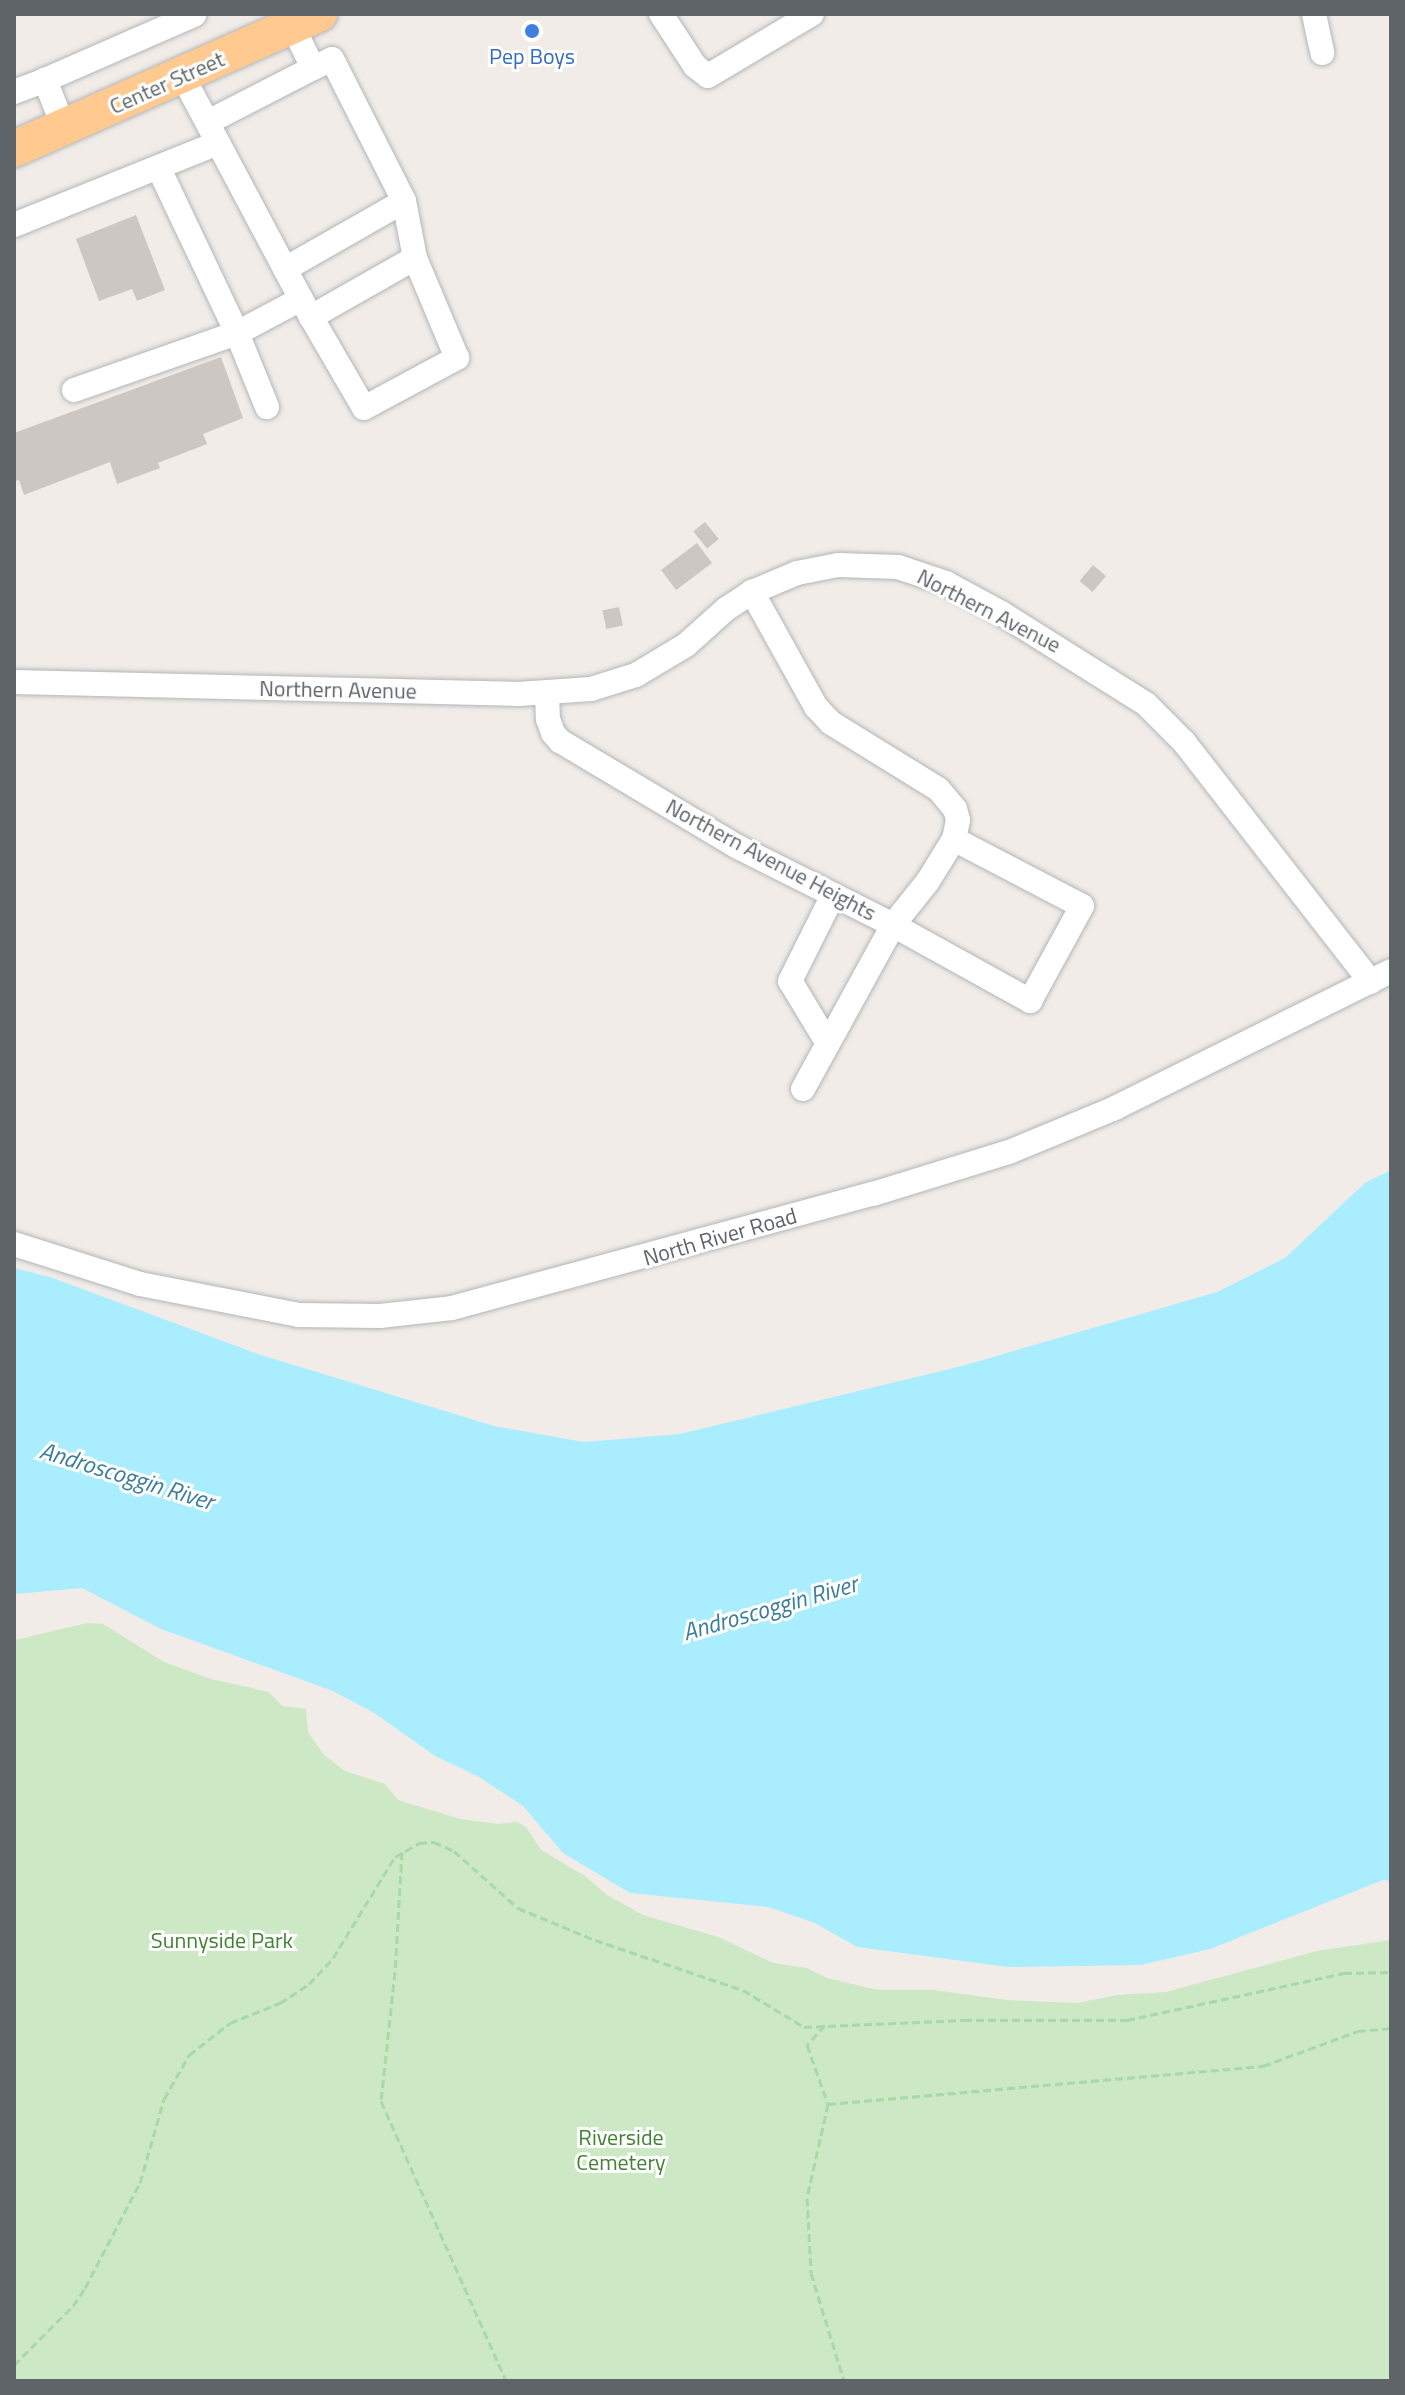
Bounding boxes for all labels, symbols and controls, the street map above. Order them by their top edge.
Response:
marker: Pep Boys [523,22,541,40]
place label: Pep Boys [489,44,575,70]
street label: Center Street [106,46,228,120]
street label: Northern Avenue [913,563,1065,659]
street label: Northern Avenue [259,675,417,705]
street label: Northern Avenue Heights [661,793,881,927]
street label: North River Road [640,1202,800,1272]
water label: Androscoggin River [37,1436,217,1516]
water label: Androscoggin River [679,1569,861,1647]
park label: Sunnyside Park [151,1928,293,1954]
park label: Riverside Cemetery [576,2124,666,2176]

